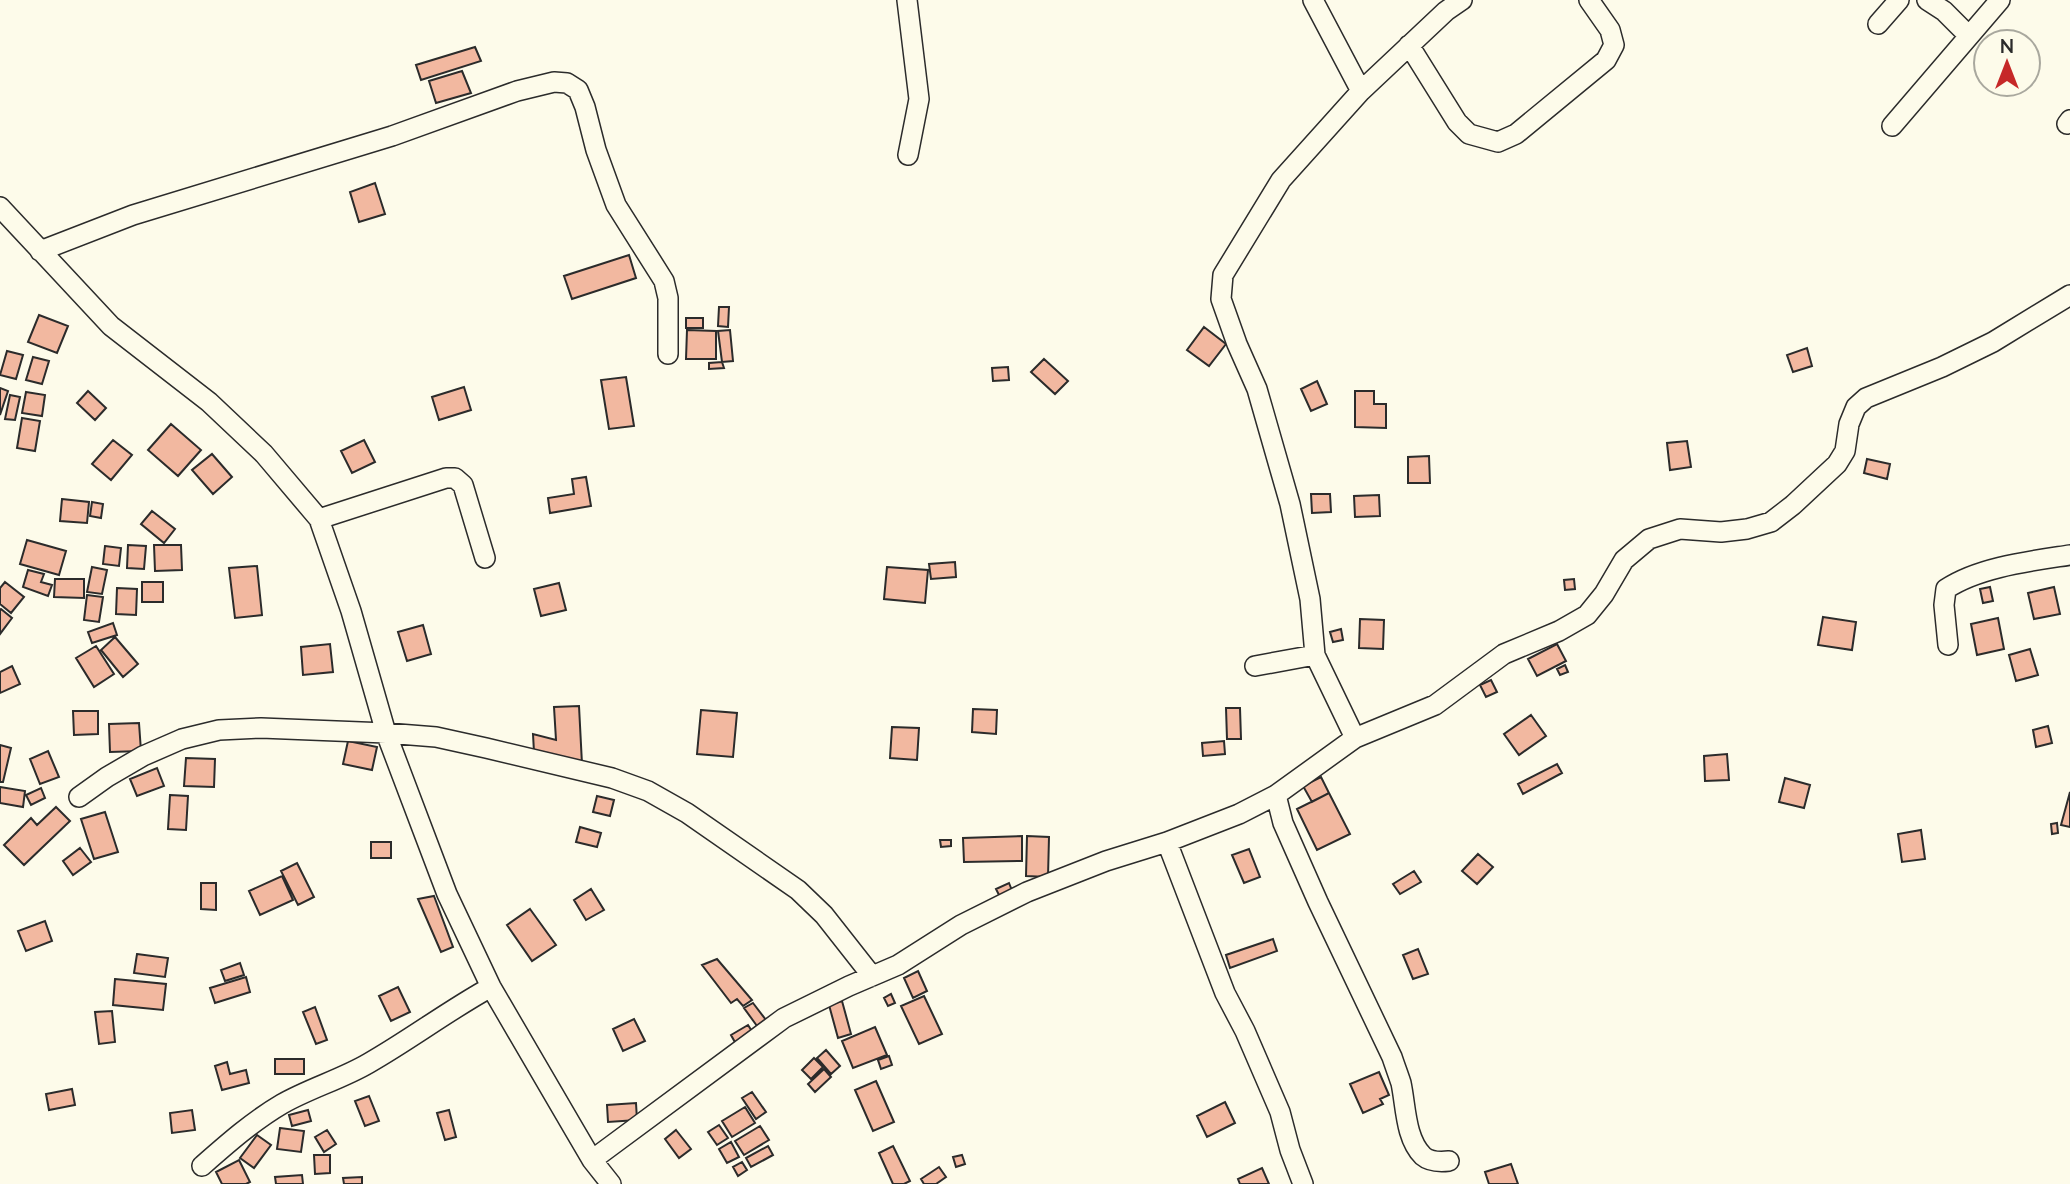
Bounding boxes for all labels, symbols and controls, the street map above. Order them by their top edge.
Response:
north arrow [1972,28,2042,98]
text: N [2000,34,2014,58]

